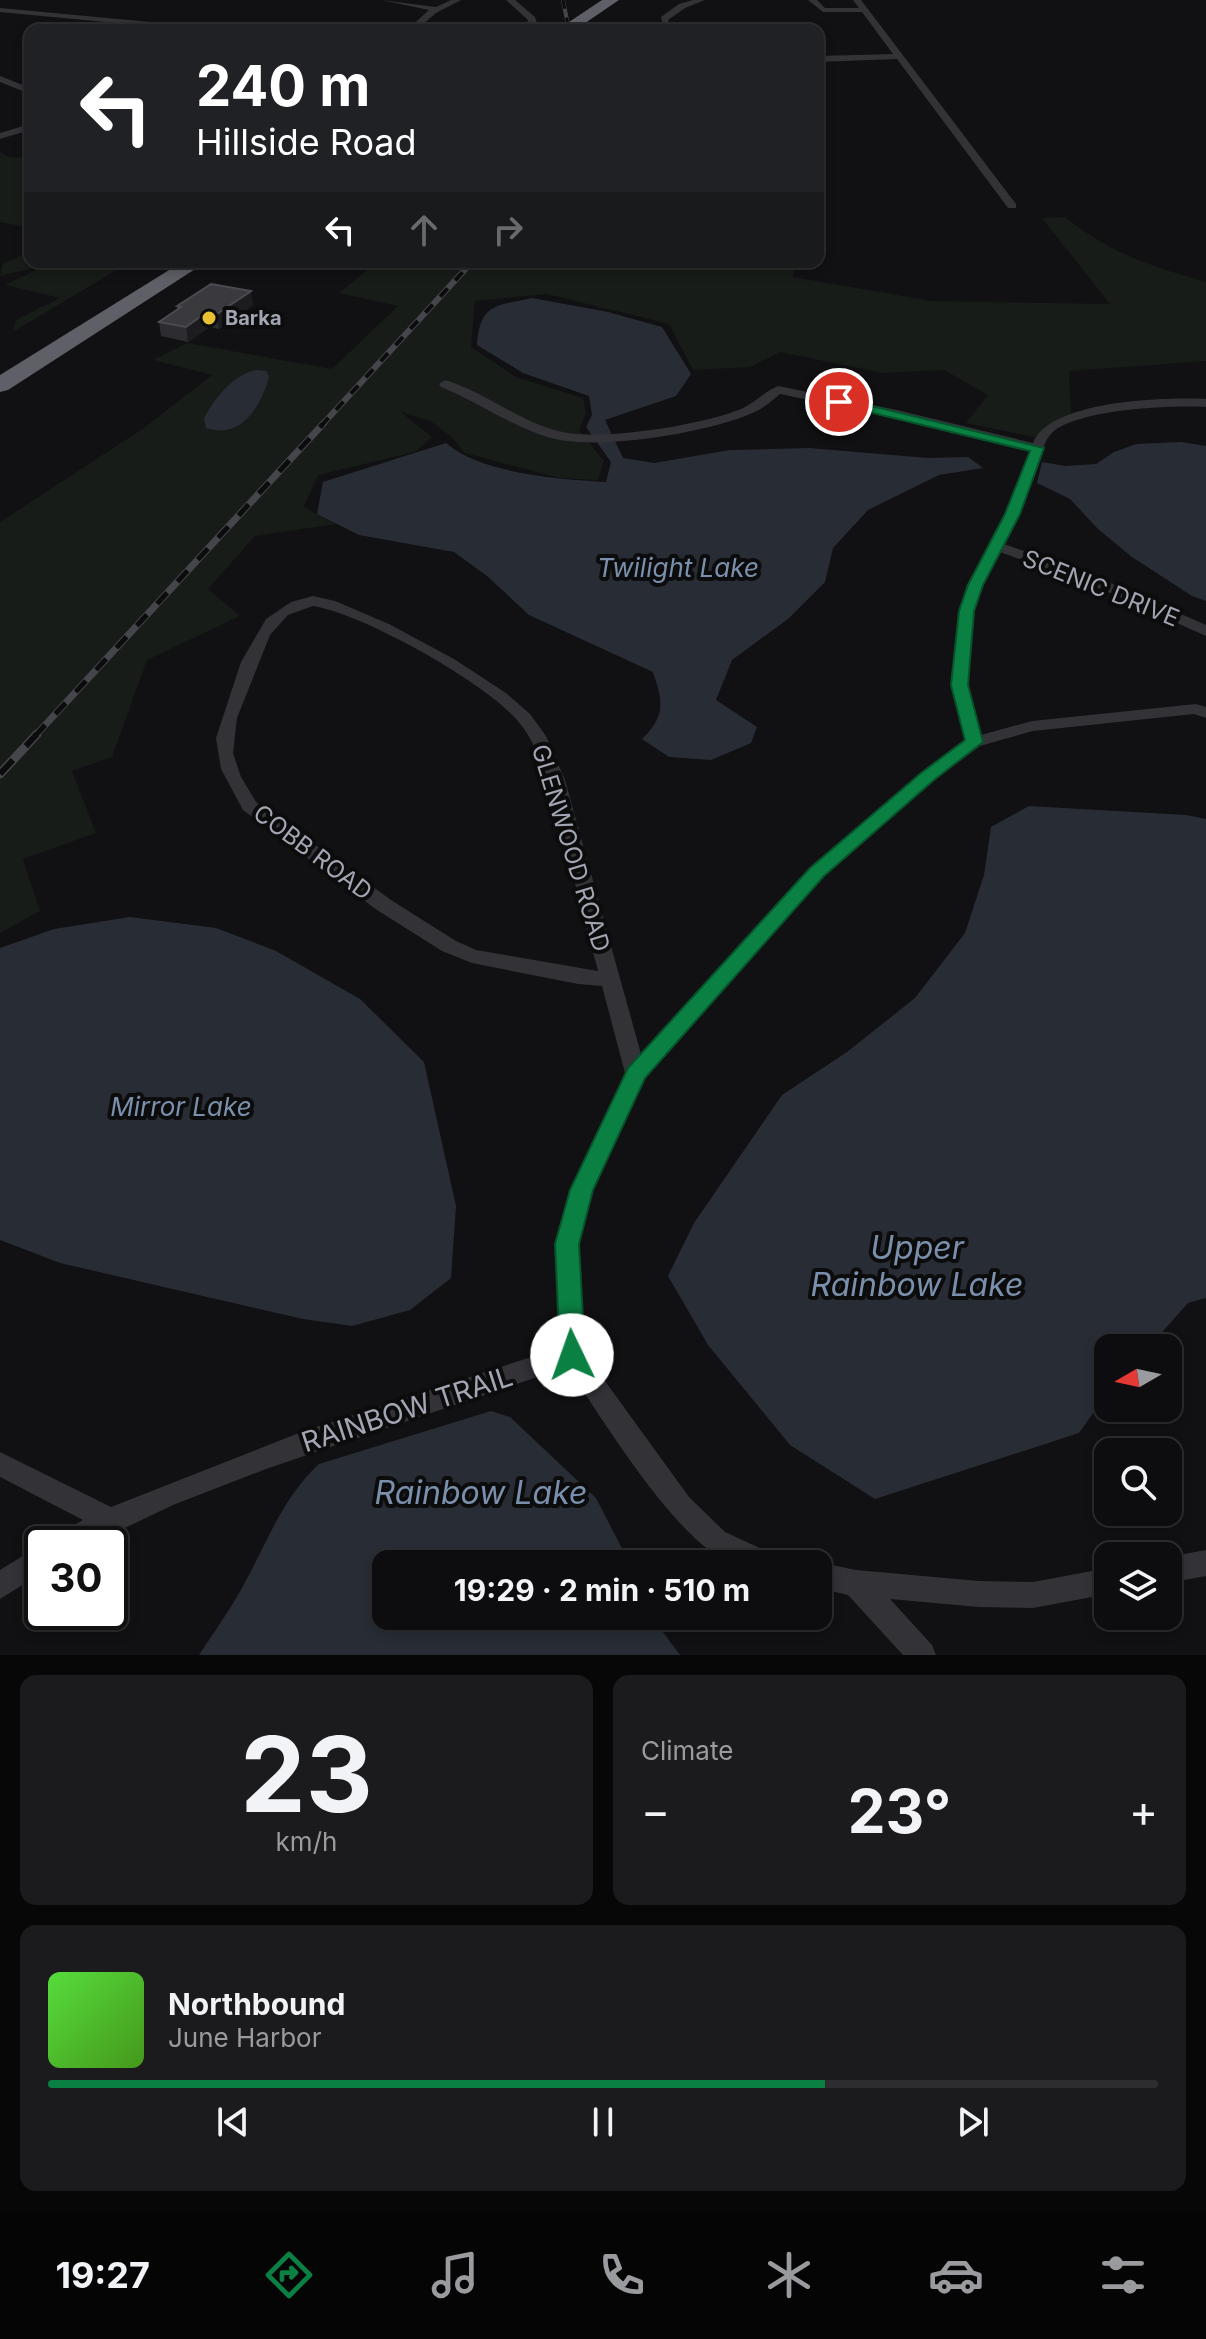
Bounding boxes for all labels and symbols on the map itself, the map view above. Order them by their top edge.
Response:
place label: Barka [225,306,282,330]
marker: Barka [200,309,218,327]
pin [805,368,873,436]
street label: SCENIC DRIVE [1018,543,1184,633]
water label: Twilight Lake [597,552,759,583]
street label: GLENWOOD ROAD [526,741,616,955]
street label: COBB ROAD [248,798,378,906]
water label: Mirror Lake [110,1091,252,1122]
water label: Upper Rainbow Lake [811,1228,1023,1304]
position arrow [530,1313,614,1397]
north arrow [1094,1334,1182,1422]
street label: RAINBOW TRAIL [297,1359,517,1459]
water label: Rainbow Lake [375,1473,587,1512]
speed limit sign: 30 [24,1526,128,1630]

